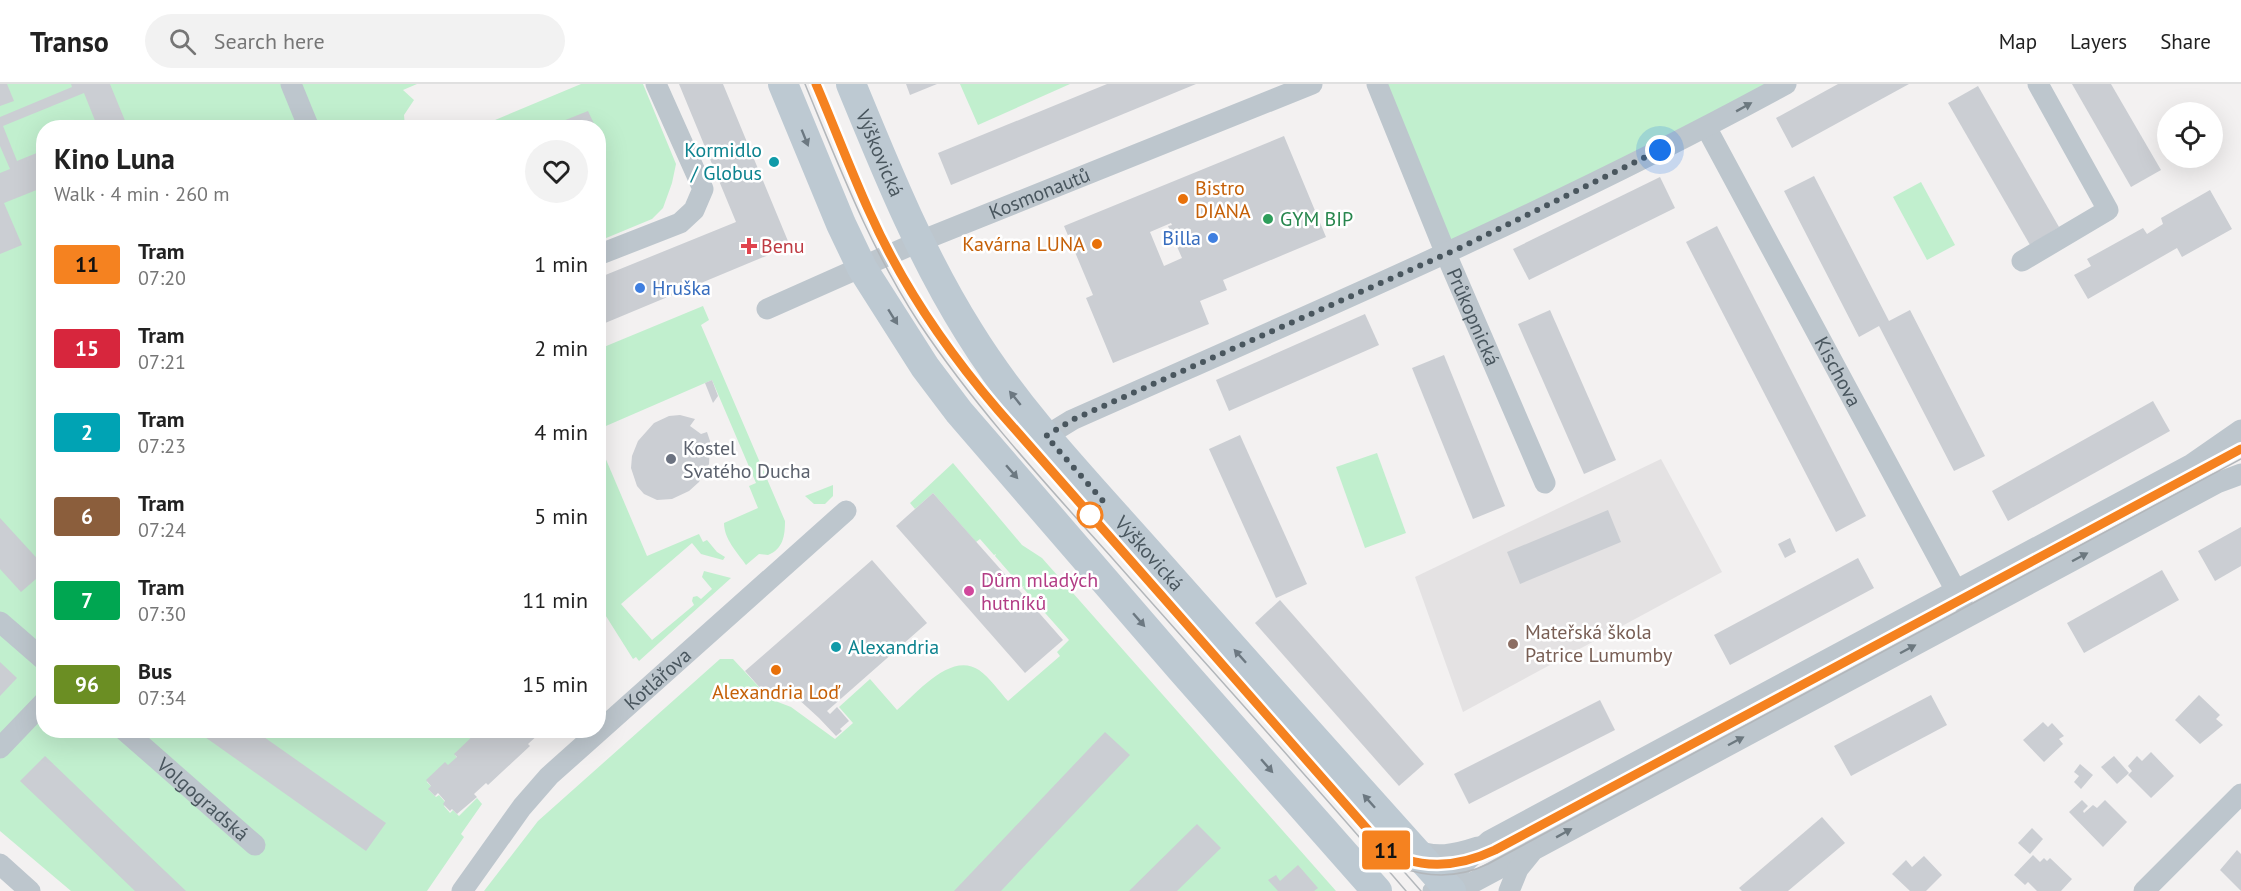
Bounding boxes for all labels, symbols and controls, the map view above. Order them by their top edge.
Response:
search box [145,14,565,68]
text: Transo [30,23,109,60]
icon: search [166,25,199,58]
text: Search here [214,27,325,55]
text: Map [1999,28,2037,55]
text: Layers [2070,28,2127,55]
text: Share [2160,28,2211,55]
one-way arrow [1736,102,1753,112]
map controls [2157,102,2223,168]
button: locate [2157,102,2223,168]
street label: Výškovická [850,105,910,201]
one-way arrow [801,129,810,147]
your location [1645,135,1675,165]
place label: Kormidlo / Globus [684,137,762,186]
text: Kino Luna [54,140,175,177]
button: heart [525,140,588,203]
marker: Kormidlo / Globus [767,155,781,169]
street label: Kosmonautů [985,161,1094,225]
place label: Bistro DIANA [1195,175,1251,224]
text: Walk · 4 min · 260 m [54,181,230,207]
marker: Bistro DIANA [1176,192,1190,206]
place label: GYM BIP [1280,206,1353,232]
marker: GYM BIP [1261,212,1275,226]
place label: Billa [1162,225,1201,251]
place label: Kavárna LUNA [962,231,1085,257]
marker: Billa [1206,231,1220,245]
place label: Benu [761,233,805,259]
text: Tram [138,237,185,265]
marker: Kavárna LUNA [1090,237,1104,251]
marker: Benu [742,239,756,253]
text: 1 min [534,250,588,278]
text: 11 [75,251,99,278]
street label: Průkopnická [1441,264,1506,370]
text: 07:20 [138,265,186,291]
place label: Hruška [652,275,711,301]
marker: Hruška [633,281,647,295]
one-way arrow [888,309,899,325]
text: Tram [138,321,185,349]
street label: Kischova [1808,332,1867,411]
text: 2 min [534,334,588,362]
text: 15 [75,335,99,362]
text: 07:21 [138,349,186,375]
one-way arrow [1010,390,1022,405]
text: Tram [138,405,185,433]
text: 4 min [534,418,588,446]
text: 2 [81,419,93,446]
text: 07:23 [138,433,186,459]
place label: Kostel Svatého Ducha [683,435,811,484]
marker: Kostel Svatého Ducha [664,452,678,466]
one-way arrow [1005,464,1018,480]
text: Tram [138,489,185,517]
text: 5 min [534,502,588,530]
unlabelled marker [1077,502,1103,528]
text: 6 [81,503,93,530]
street label: Výškovická [1108,510,1190,596]
text: 07:24 [138,517,186,543]
one-way arrow [2071,552,2088,562]
place label: Dům mladých hutníků [981,567,1098,616]
text: Tram [138,573,185,601]
marker: Dům mladých hutníků [962,584,976,598]
text: 11 min [522,586,588,614]
text: 7 [81,587,93,614]
text: 07:30 [138,601,186,627]
one-way arrow [1132,612,1145,627]
place label: Mateřská škola Patrice Lumumby [1525,619,1673,668]
place label: Alexandria [848,634,939,660]
marker: Mateřská škola Patrice Lumumby [1506,637,1520,651]
marker: Alexandria [829,640,843,654]
street label: Kotlářova [619,642,697,716]
one-way arrow [1899,644,1916,654]
one-way arrow [1233,648,1247,663]
text: Bus [138,657,172,685]
marker: Alexandria Loď [769,663,783,677]
text: 15 min [522,670,588,698]
text: 96 [75,671,99,698]
place label: Alexandria Loď [712,679,841,705]
text: 07:34 [138,685,186,711]
one-way arrow [1727,736,1744,746]
street label: Volgogradská [151,751,254,847]
one-way arrow [1260,759,1274,774]
one-way arrow [1362,794,1376,809]
one-way arrow [1556,828,1573,838]
line badge: 11 [1359,830,1413,870]
text: 11 [1374,837,1398,864]

